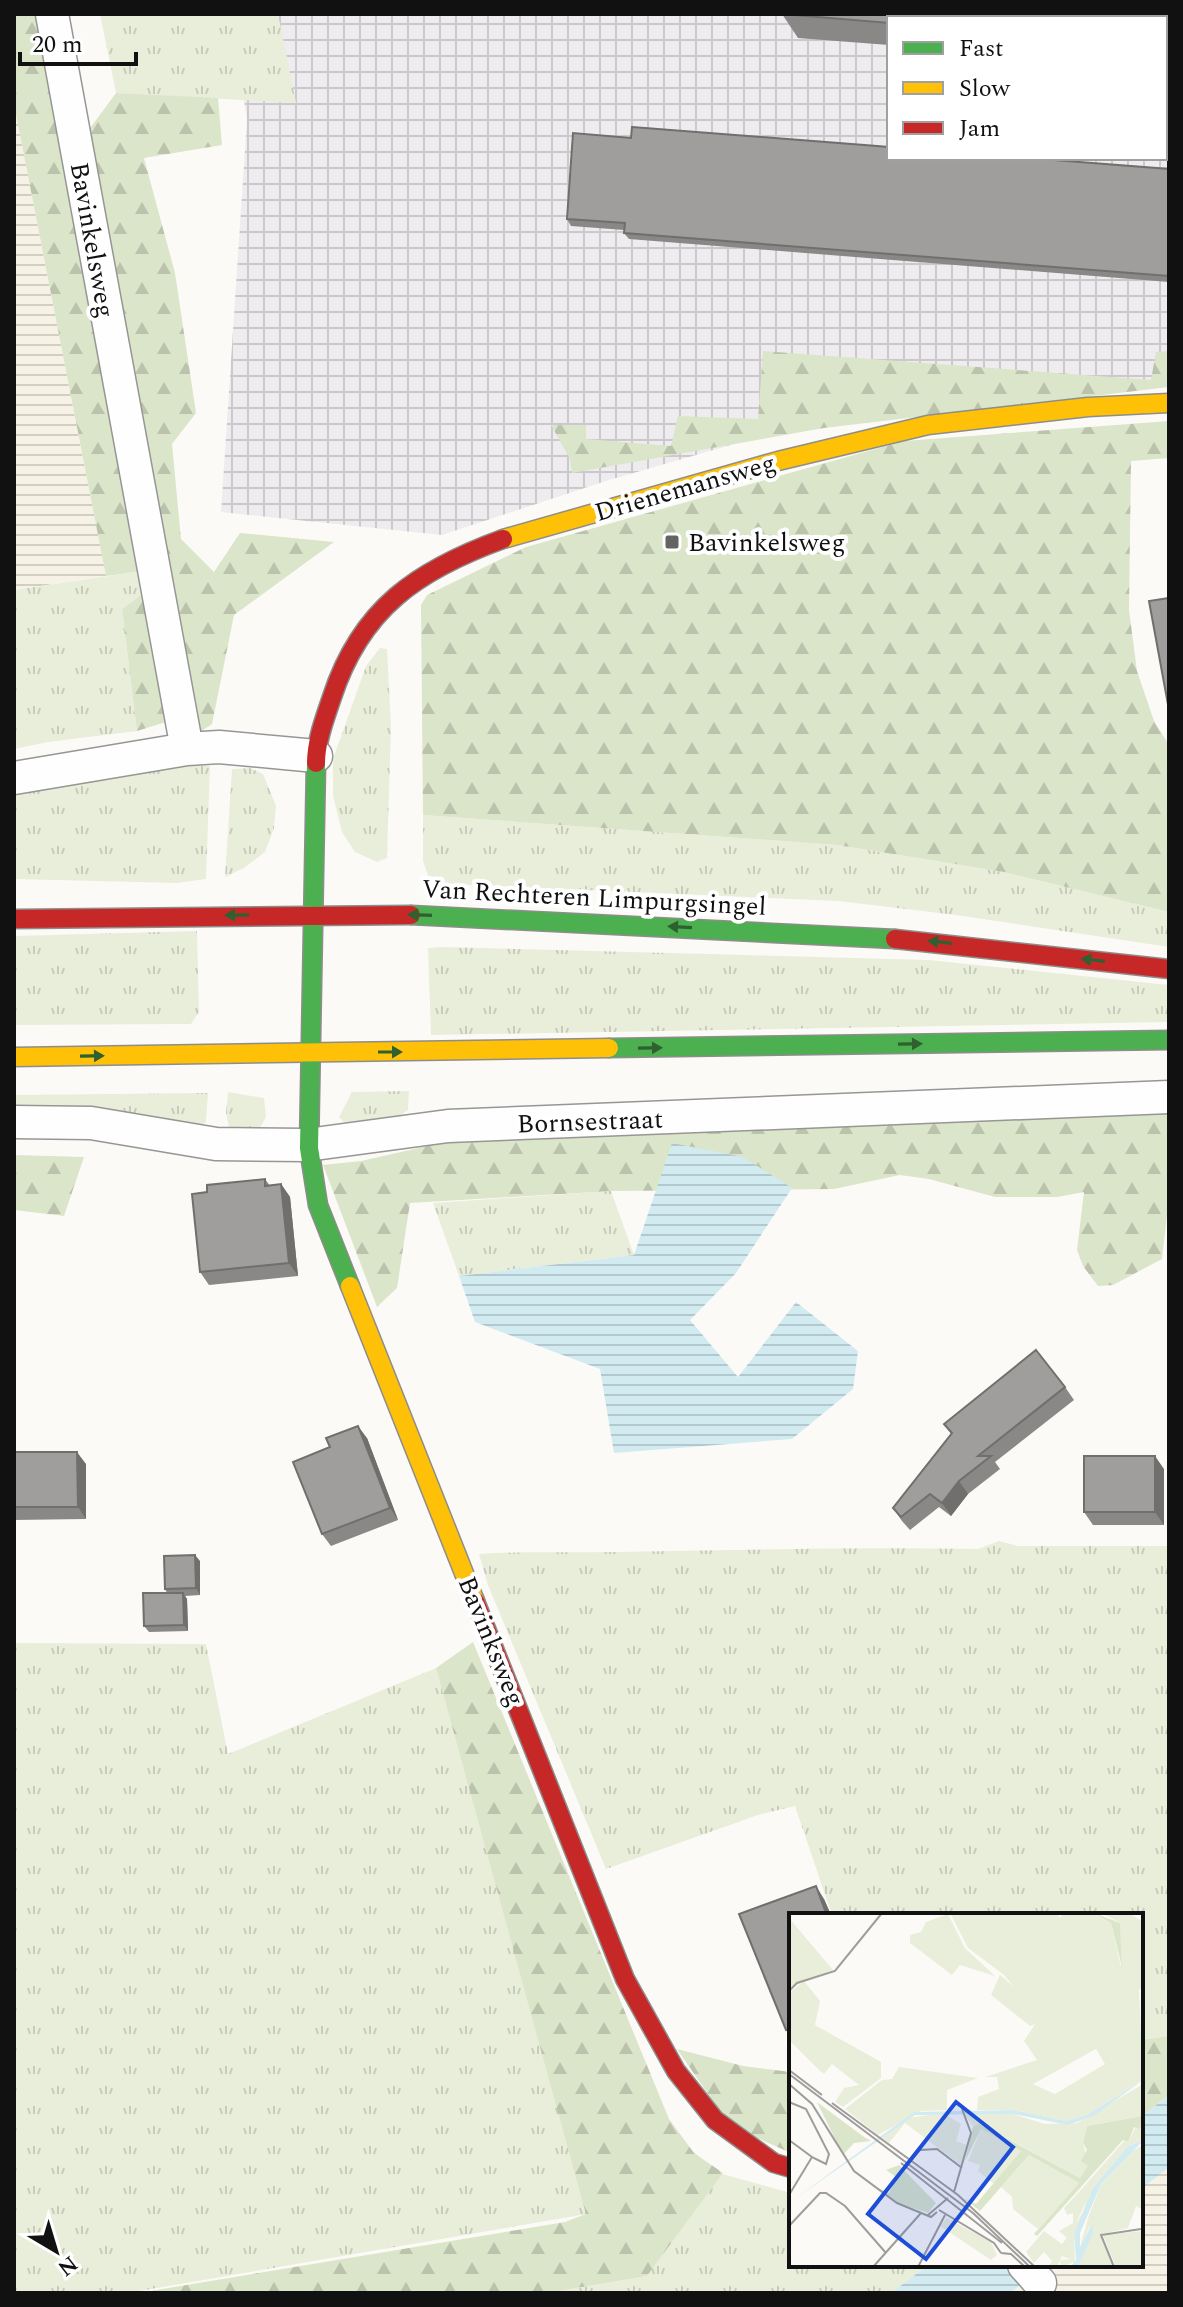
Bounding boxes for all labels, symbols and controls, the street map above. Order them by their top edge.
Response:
scale bar [20,16,136,66]
legend [887,16,1167,160]
text: 20 m [32,27,83,63]
text: Fast [959,31,1004,67]
text: Slow [959,71,1011,107]
text: Jam [959,111,1000,147]
street label: Bavinkelsweg [59,159,125,321]
street label: Drienemansweg [590,443,780,533]
place label: Bavinkelsweg [688,523,845,563]
marker: Bavinkelsweg [663,533,681,551]
street label: Van Rechteren Limpurgsingel [421,869,767,927]
one-way arrow [224,909,249,921]
one-way arrow [407,909,432,922]
one-way arrow [667,921,692,934]
one-way arrow [927,935,952,948]
one-way arrow [1080,954,1105,967]
one-way arrow [898,1038,923,1050]
one-way arrow [638,1042,663,1054]
one-way arrow [378,1046,403,1059]
one-way arrow [80,1050,105,1062]
street label: Bornsestraat [516,1099,664,1145]
street label: Bavinksweg [447,1570,535,1712]
inset map [789,1913,1143,2267]
north arrow [16,2211,96,2291]
text: N [50,2247,85,2284]

